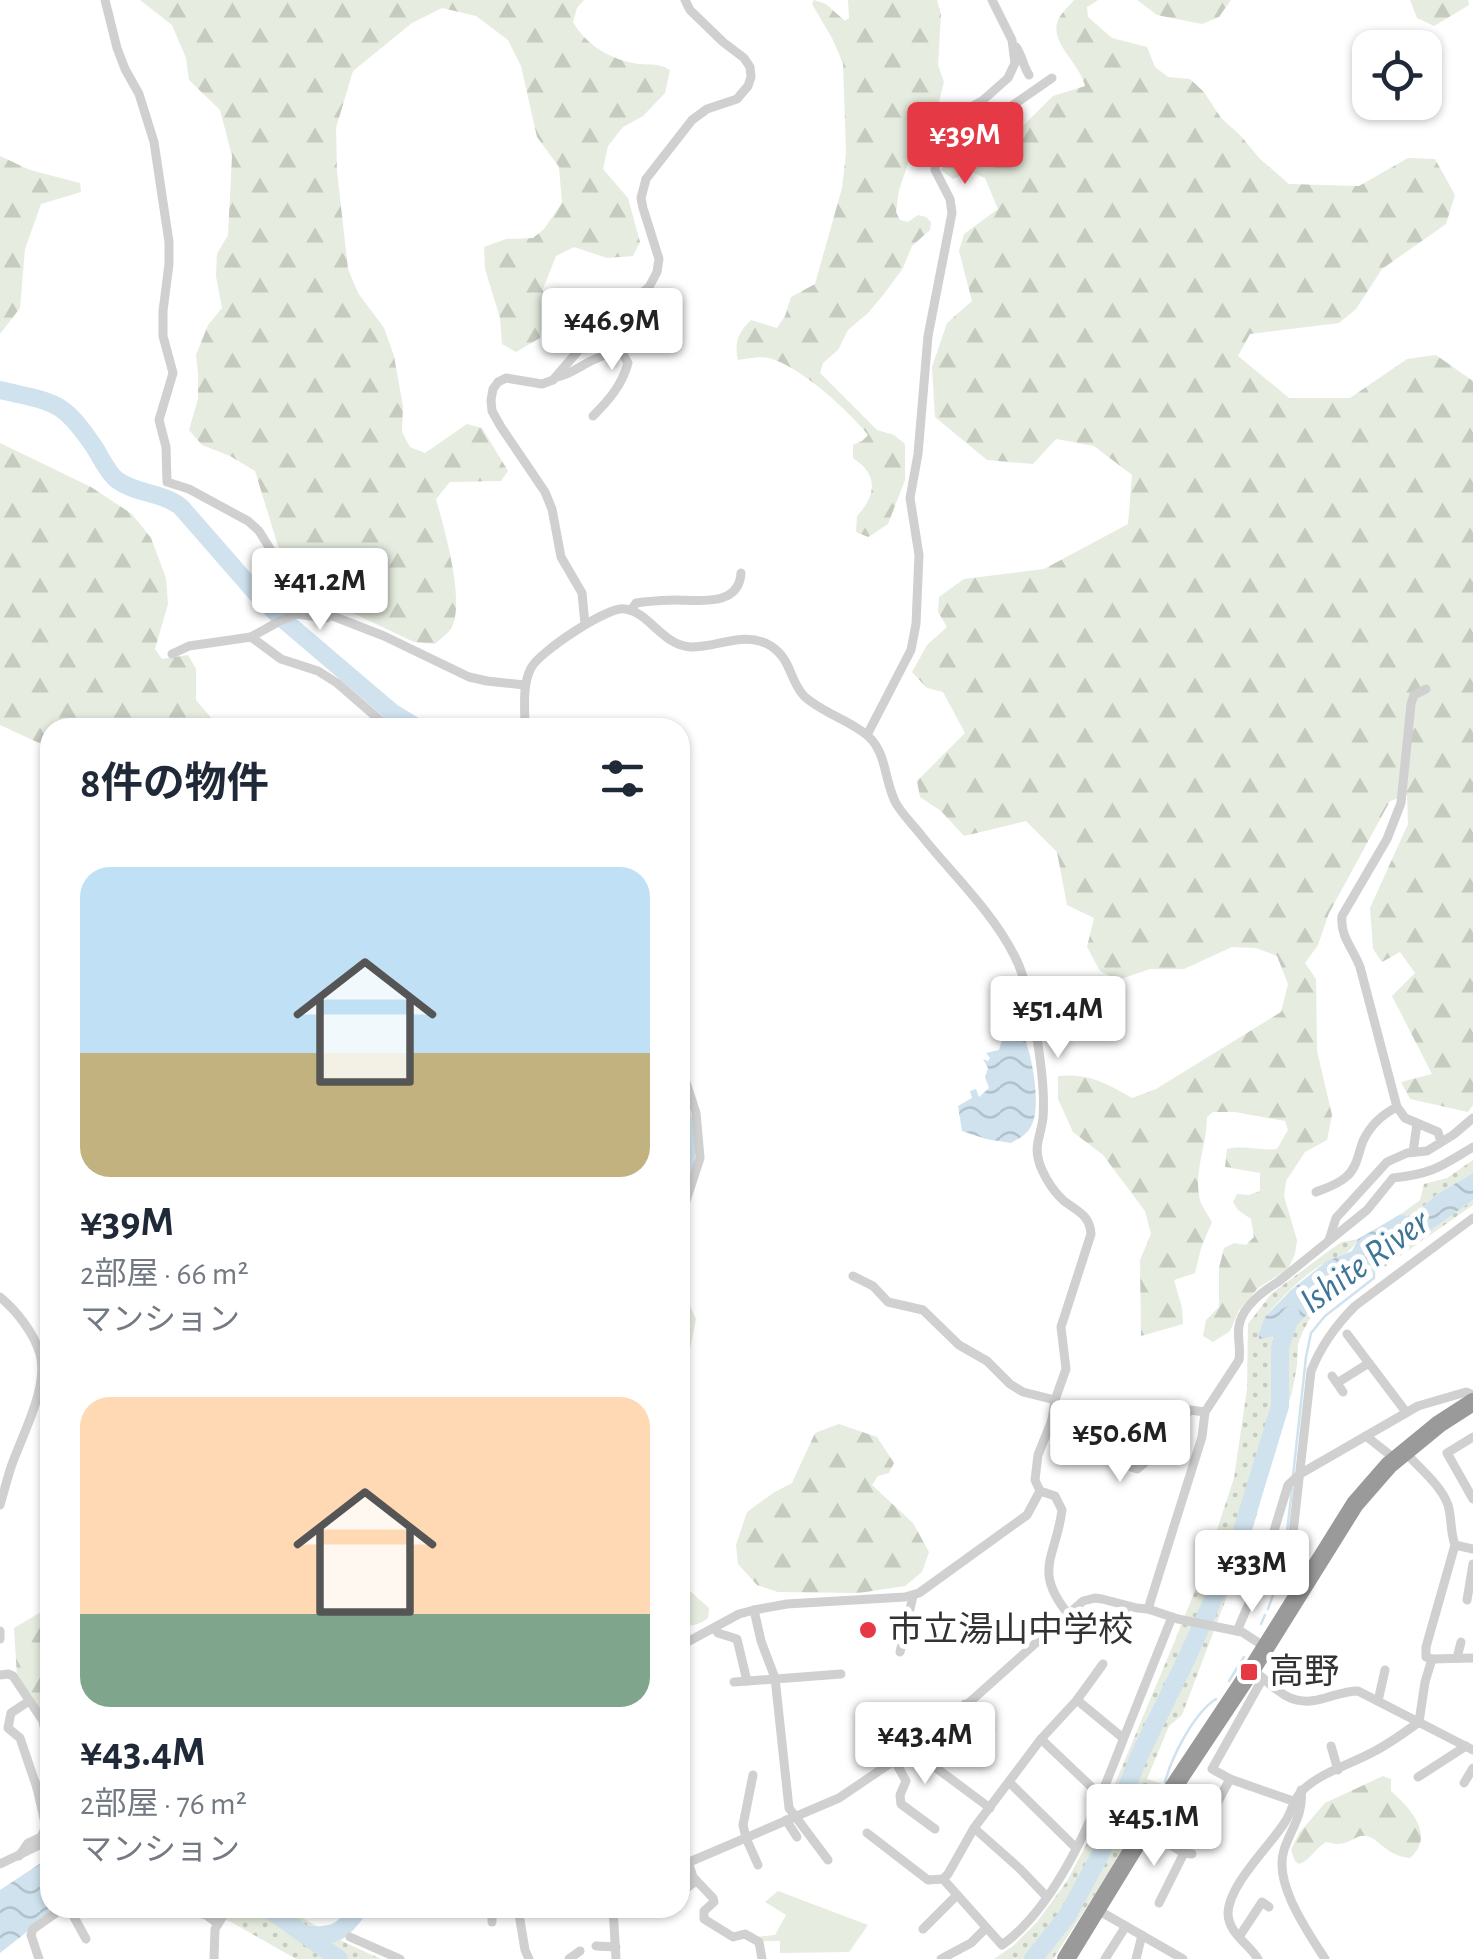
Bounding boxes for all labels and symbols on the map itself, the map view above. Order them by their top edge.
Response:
pin: ¥39M [906,102,1024,187]
pin: ¥46.9M [531,288,693,373]
pin: ¥41.2M [239,548,401,633]
pin: ¥51.4M [977,976,1139,1061]
water label: Ishite River [1293,1202,1438,1321]
pin: ¥50.6M [1039,1400,1201,1485]
pin: ¥33M [1193,1530,1311,1615]
place label: 市立湯山中学校 [888,1611,1133,1648]
marker: 市立湯山中学校 [857,1619,879,1641]
place label: 高野 [1269,1653,1339,1690]
marker: 高野 [1238,1661,1260,1683]
pin: ¥43.4M [844,1702,1006,1787]
pin: ¥45.1M [1073,1784,1235,1869]

